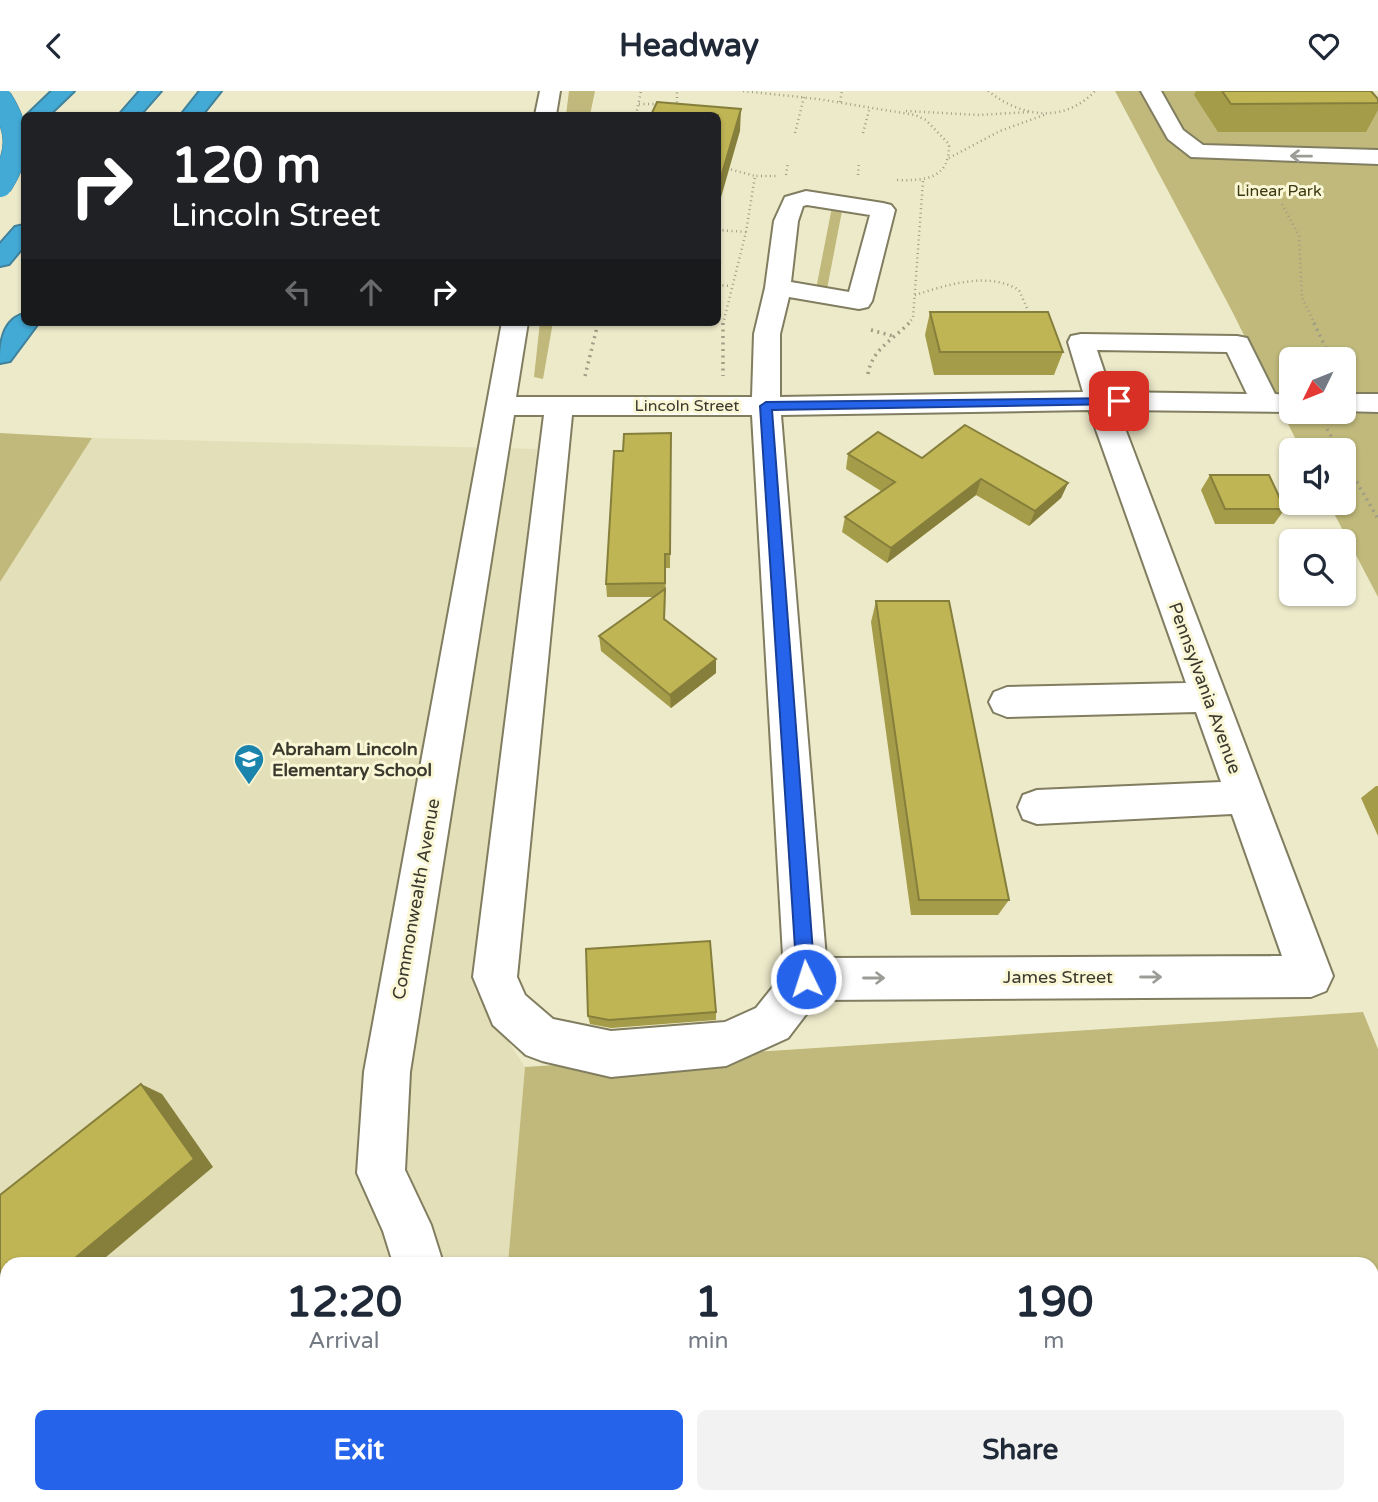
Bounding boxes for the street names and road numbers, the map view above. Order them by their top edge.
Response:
street label: Lincoln Street [635,396,739,416]
street label: Pennsylvania Avenue [1164,599,1246,777]
street label: Commonwealth Avenue [387,797,445,1001]
street label: James Street [1003,966,1113,988]

